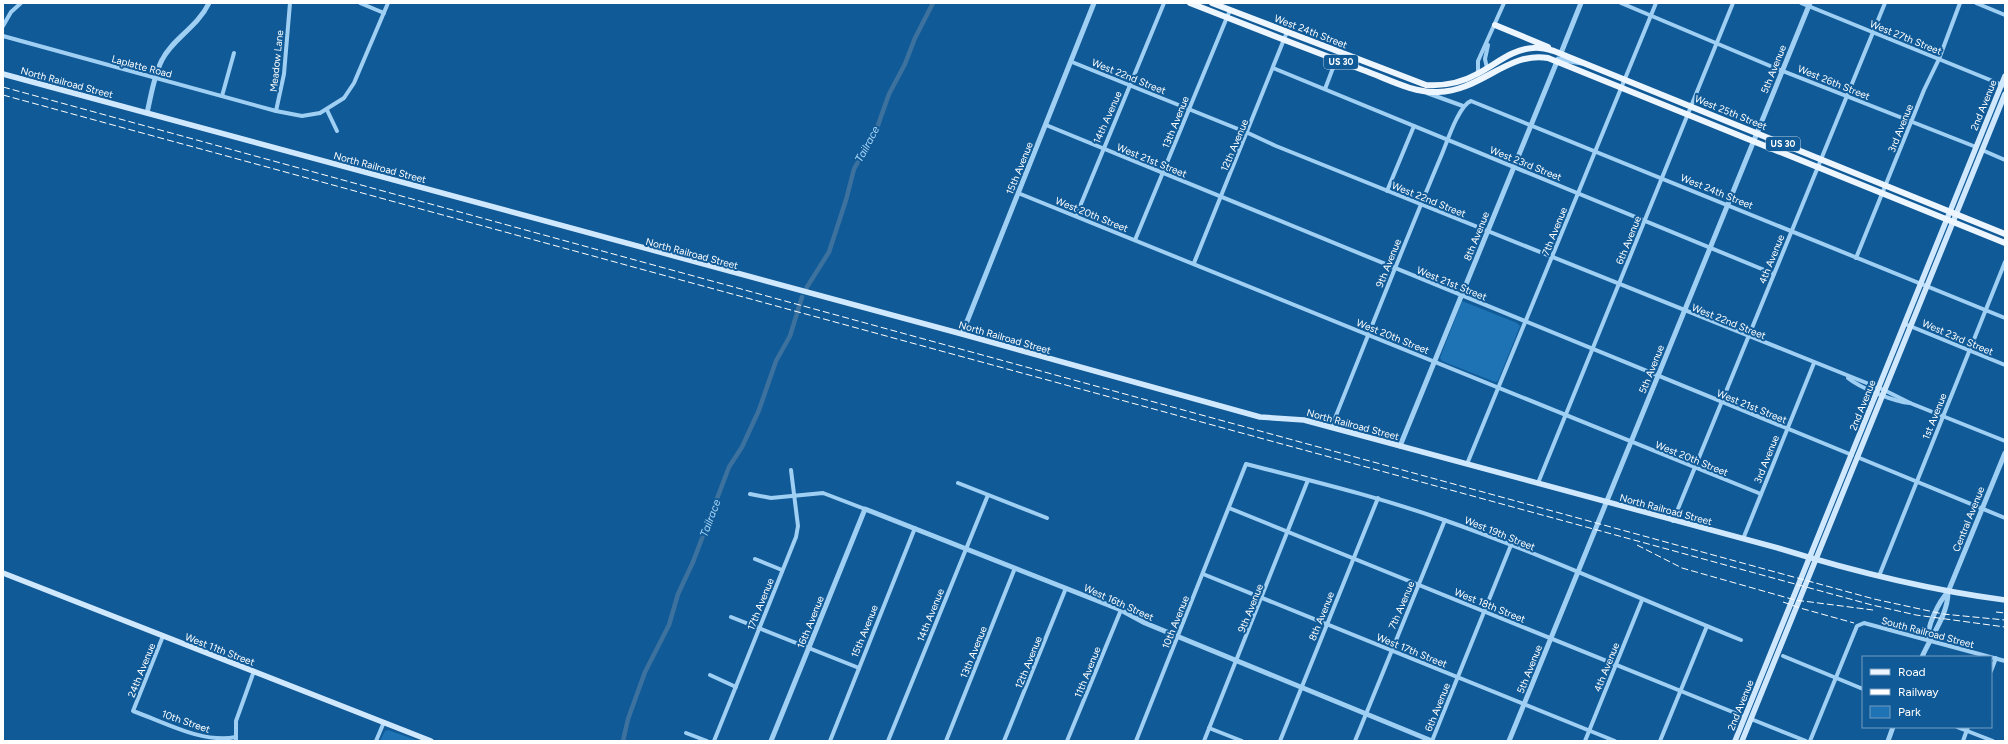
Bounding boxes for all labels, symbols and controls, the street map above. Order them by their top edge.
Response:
street label: West 24th Street [1272,12,1349,51]
street label: West 27th Street [1868,17,1944,58]
street label: Meadow Lane [267,29,286,93]
street label: 5th Avenue [1758,42,1789,95]
street label: Laplatte Road [110,52,174,81]
road number: US 30 [1324,55,1358,69]
street label: West 22nd Street [1090,56,1168,97]
street label: West 26th Street [1796,62,1872,103]
street label: North Railroad Street [19,64,115,101]
street label: 2nd Avenue [1967,78,2000,132]
street label: 14th Avenue [1090,88,1125,145]
street label: West 25th Street [1693,92,1769,133]
street label: 13th Avenue [1159,94,1192,150]
street label: 3rd Avenue [1885,102,1916,154]
street label: 12th Avenue [1218,117,1251,173]
water label: Tailrace [853,124,882,165]
road number: US 30 [1766,137,1800,151]
street label: 15th Avenue [1003,140,1036,196]
street label: West 21st Street [1115,141,1189,180]
street label: West 23rd Street [1488,143,1564,184]
street label: North Railroad Street [332,149,428,186]
street label: West 24th Street [1679,171,1755,212]
street label: West 22nd Street [1390,179,1468,220]
street label: West 20th Street [1053,194,1130,235]
street label: 7th Avenue [1539,205,1570,257]
street label: 8th Avenue [1461,209,1492,263]
street label: 6th Avenue [1613,213,1644,266]
street label: 4th Avenue [1756,232,1787,286]
street label: North Railroad Street [644,235,740,272]
street label: 9th Avenue [1373,236,1404,289]
street label: West 21st Street [1415,264,1489,303]
street label: West 22nd Street [1690,301,1768,342]
street label: West 20th Street [1354,316,1431,357]
street label: West 23rd Street [1920,317,1996,358]
street label: North Railroad Street [957,318,1053,357]
street label: 5th Avenue [1636,342,1667,395]
street label: 2nd Avenue [1846,378,1879,432]
street label: West 21st Street [1715,387,1789,426]
street label: 1st Avenue [1919,391,1950,441]
street label: North Railroad Street [1305,406,1401,443]
street label: 3rd Avenue [1751,433,1782,485]
street label: West 20th Street [1653,438,1730,479]
street label: Central Avenue [1950,484,1988,554]
street label: North Railroad Street [1618,491,1714,528]
water label: Tailrace [697,498,724,539]
street label: West 19th Street [1463,513,1537,554]
street label: 17th Avenue [744,576,777,632]
street label: 7th Avenue [1386,579,1418,631]
street label: West 16th Street [1082,581,1156,624]
street label: 9th Avenue [1235,581,1266,634]
street label: West 18th Street [1452,585,1528,626]
street label: 14th Avenue [914,586,947,644]
street label: 8th Avenue [1306,589,1337,643]
street label: 10th Avenue [1159,593,1192,651]
street label: 16th Avenue [794,594,827,650]
street label: 15th Avenue [848,603,881,659]
street label: South Railroad Street [1880,614,1976,651]
street label: 13th Avenue [957,624,990,680]
street label: West 11th Street [183,630,257,669]
street label: West 17th Street [1375,630,1449,671]
street label: 12th Avenue [1012,634,1045,690]
street label: 4th Avenue [1591,640,1622,694]
street label: 24th Avenue [125,641,158,699]
street label: 5th Avenue [1514,642,1545,695]
street label: 11th Avenue [1071,644,1104,700]
legend [1862,656,1992,728]
text: Road [1898,665,1926,679]
street label: 2nd Avenue [1724,678,1757,732]
street label: 6th Avenue [1422,680,1453,733]
text: Railway [1898,685,1939,699]
text: Park [1898,705,1921,719]
street label: 10th Street [160,707,212,736]

